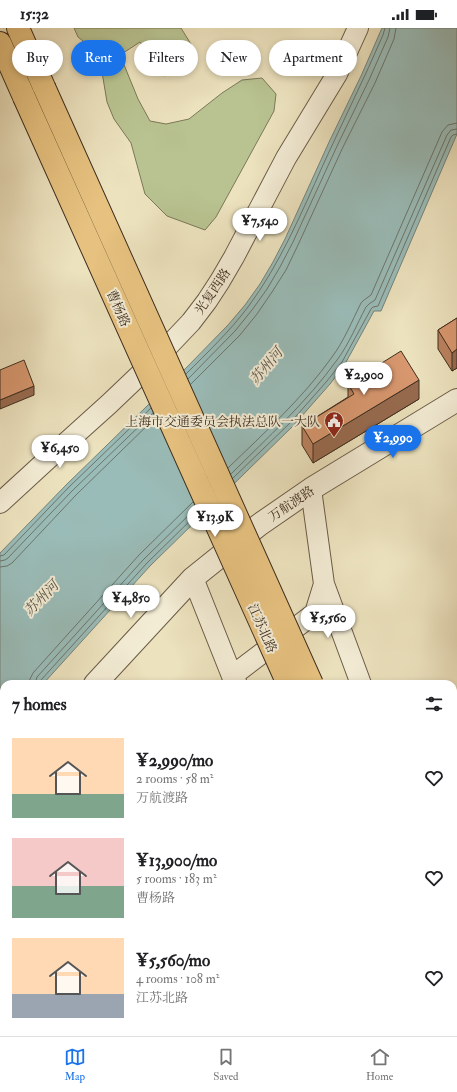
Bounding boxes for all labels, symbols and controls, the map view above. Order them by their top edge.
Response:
text: 15:32 [20,5,49,24]
chip: Buy [12,40,63,76]
chip: Rent [71,40,126,76]
chip: Filters [134,40,198,76]
chip: New [206,40,261,76]
chip: Apartment [269,40,357,76]
pin: ¥7,540 [227,208,293,242]
text: ¥7,540 [241,213,279,229]
street label: 光复西路 [192,266,234,318]
street label: 曹杨路 [103,287,133,329]
water label: 苏州河 [246,342,288,388]
pin: ¥2,900 [331,362,397,396]
text: ¥2,900 [344,367,384,383]
public building icon: 上海市交通委员会执法总队一大队 [323,410,345,438]
place label: 上海市交通委员会执法总队一大队 [125,414,320,430]
pin: ¥2,990 [360,425,426,459]
text: ¥2,990 [373,430,413,446]
pin: ¥6,450 [27,435,93,469]
text: ¥6,450 [41,440,79,456]
street label: 万航渡路 [266,483,318,525]
pin: ¥13.9K [182,504,248,538]
text: ¥13.9K [196,509,234,525]
water label: 苏州河 [21,575,64,619]
pin: ¥4,850 [98,585,164,619]
text: ¥4,850 [112,590,150,606]
street label: 江苏北路 [244,601,280,655]
pin: ¥5,560 [295,605,361,639]
text: ¥5,560 [309,610,347,626]
icon: filters [423,693,445,715]
text: 7 homes [12,694,67,715]
text: ¥2,990/mo [136,750,213,771]
icon: home [44,754,92,802]
icon: heart [423,767,445,789]
text: 2 rooms · 58 m² [136,771,214,787]
text: 万航渡路 [136,790,188,806]
text: ¥13,900/mo [136,850,217,871]
icon: home [44,854,92,902]
icon: heart [423,867,445,889]
text: 5 rooms · 183 m² [136,871,217,887]
text: 曹杨路 [136,890,175,906]
text: ¥5,560/mo [136,950,210,971]
icon: home [44,954,92,1002]
icon: heart [423,967,445,989]
text: 4 rooms · 108 m² [136,971,219,987]
text: 江苏北路 [136,990,188,1006]
tab: Map [64,1046,86,1083]
tab: Saved [213,1046,238,1083]
tab: Home [366,1046,393,1083]

